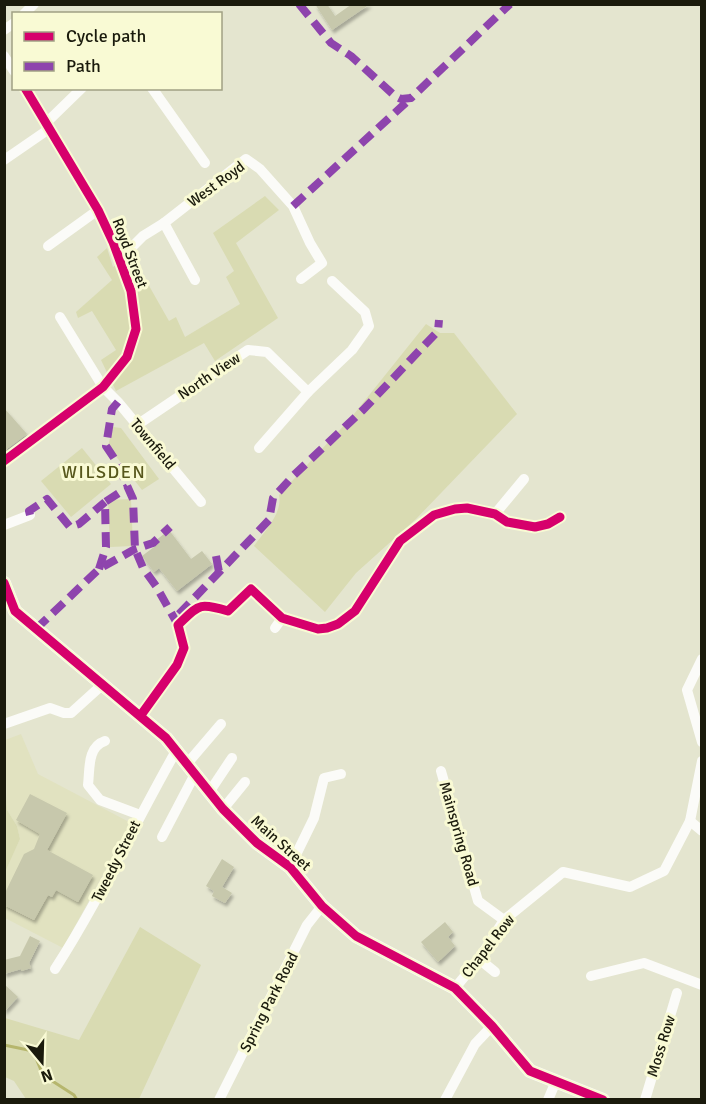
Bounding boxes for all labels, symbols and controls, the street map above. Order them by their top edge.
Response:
legend [12,12,222,90]
text: Cycle path [66,25,146,47]
text: Path [66,55,101,77]
street label: West Royd [184,157,248,211]
street label: Royd Street [108,215,152,291]
street label: North View [174,348,244,403]
street label: Townfield [126,415,180,473]
district label: WILSDEN [62,461,146,483]
street label: Mainspring Road [435,780,483,888]
street label: Main Street [247,811,315,875]
street label: Tweedy Street [88,817,144,905]
street label: Chapel Row [458,911,518,981]
street label: Spring Park Road [236,949,302,1055]
street label: Moss Row [643,1013,679,1079]
north arrow [12,1032,72,1092]
text: N [38,1064,55,1087]

